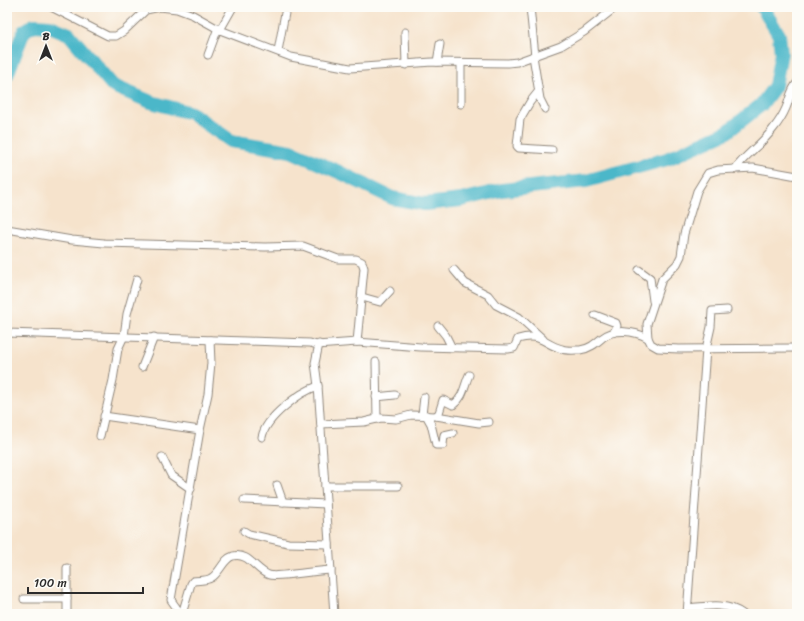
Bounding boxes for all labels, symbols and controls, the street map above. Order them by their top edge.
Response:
north arrow [26,26,66,66]
text: B [43,27,50,46]
scale bar [28,569,143,595]
text: 100 m [34,572,67,594]

